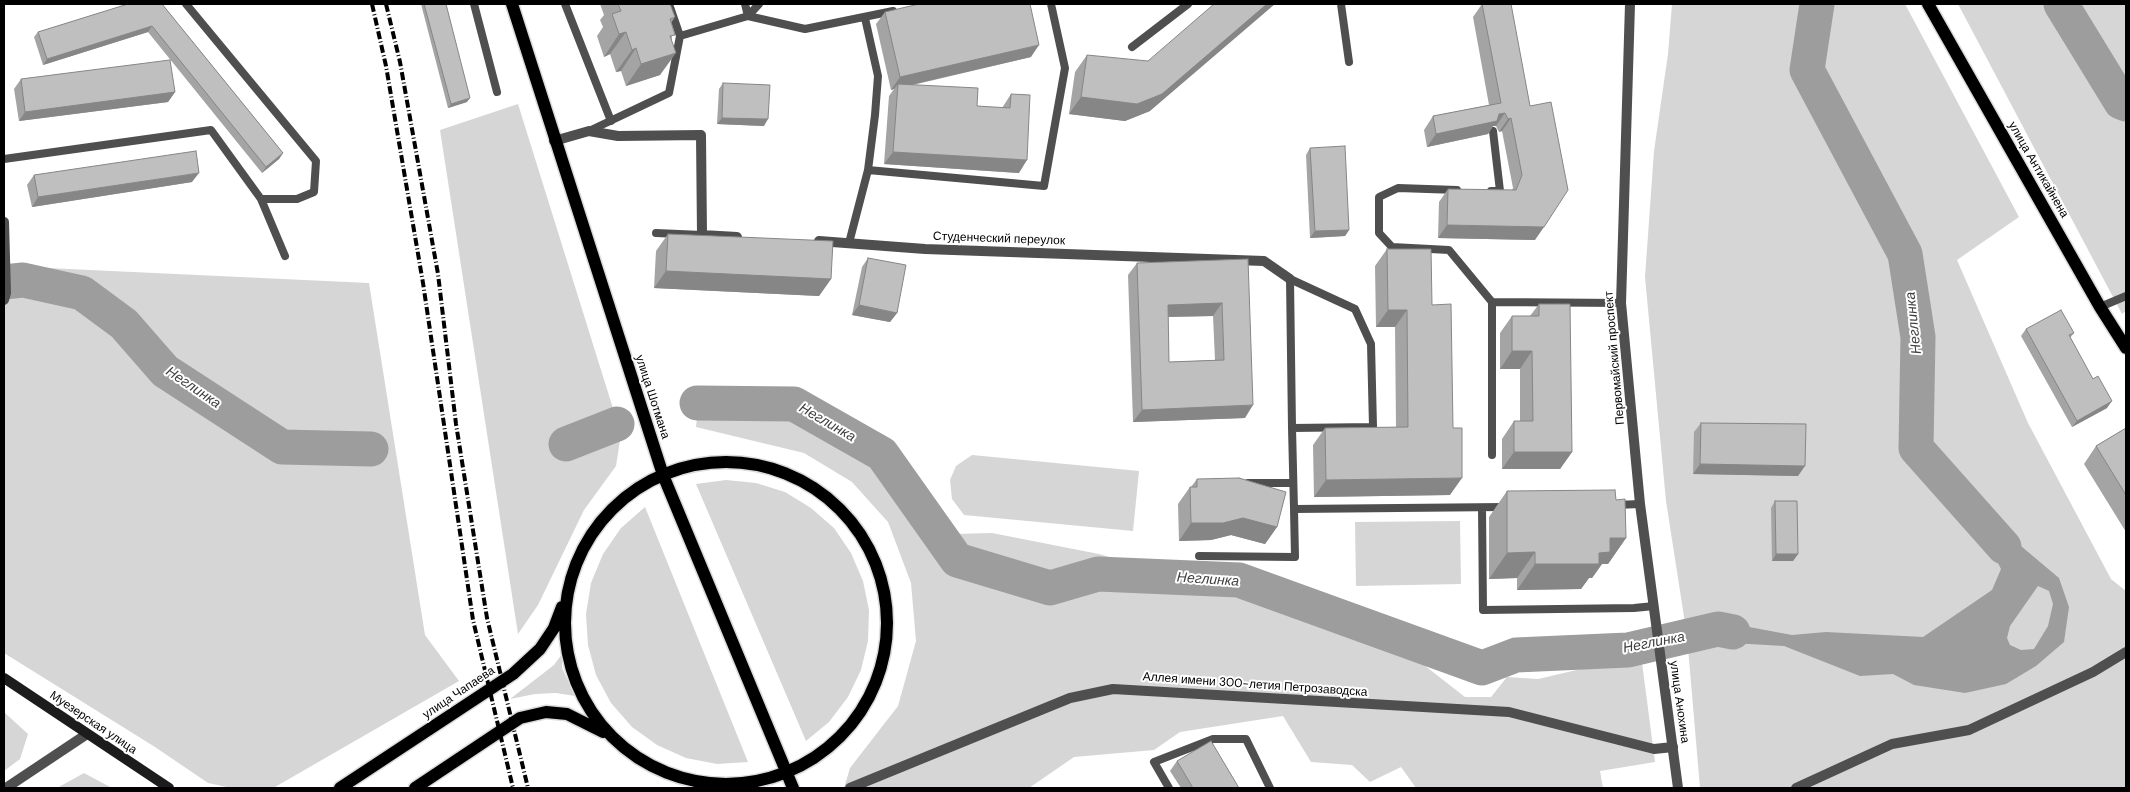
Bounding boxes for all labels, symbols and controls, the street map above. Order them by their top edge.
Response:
street label: улица Антикайнена [2005,119,2071,221]
street label: Студенческий переулок [933,229,1065,249]
street label: Первомайский проспект [1602,290,1628,426]
water label: Неглинка [1902,291,1926,355]
street label: улица Шотмана [632,353,672,441]
water label: Неглинка [162,364,224,412]
water label: Неглинка [796,400,858,446]
water label: Неглинка [1176,569,1240,591]
water label: Неглинка [1622,629,1686,657]
street label: улица Анохина [1666,660,1692,744]
street label: улица Чапаева [420,664,498,722]
street label: Аллея имени 300-летия Петрозаводска [1142,670,1368,700]
street label: Муезерская улица [47,689,139,757]

